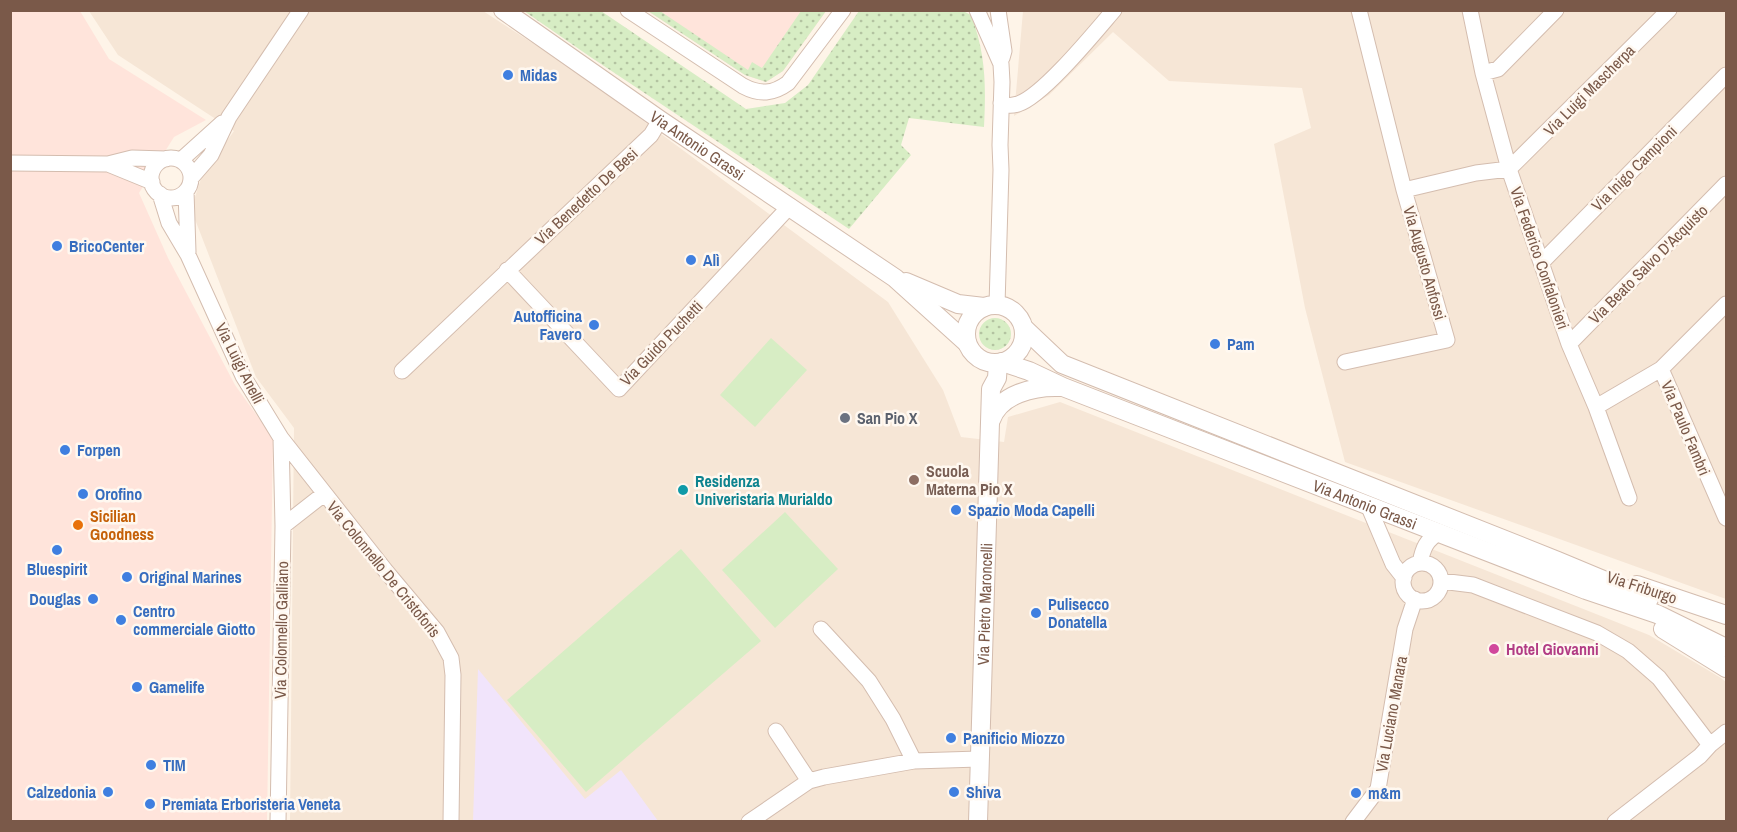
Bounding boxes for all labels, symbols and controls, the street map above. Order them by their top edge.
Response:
street label: Via Luigi Mascherpa [1538,39,1640,141]
place label: Midas [520,64,557,86]
marker: Midas [501,68,515,82]
street label: Via Antonio Grassi [646,105,749,185]
street label: Via Inigo Campioni [1586,120,1682,216]
street label: Via Benedetto De Besi [530,143,642,249]
street label: Via Federico Confalonieri [1505,184,1575,332]
street label: Via Beato Salvo D'Acquisto [1583,199,1713,329]
street label: Via Augusto Anfossi [1398,204,1452,322]
place label: BricoCenter [69,235,145,257]
marker: BricoCenter [50,239,64,253]
place label: Alì [703,249,720,271]
marker: Alì [684,253,698,267]
street label: Via Guido Puchetti [615,296,707,390]
place label: Autofficina Favero [513,305,583,345]
marker: Autofficina Favero [587,318,601,332]
street label: Via Luigi Anelli [210,319,270,407]
place label: Pam [1227,333,1255,355]
marker: Pam [1208,337,1222,351]
street label: Via Paulo Fambri [1656,377,1716,479]
place label: San Pio X [857,407,918,429]
marker: San Pio X [838,411,852,425]
place label: Forpen [77,439,121,461]
marker: Forpen [58,443,72,457]
place label: Scuola Materna Pio X [926,460,1013,500]
place label: Residenza Univeristaria Murialdo [695,470,833,510]
marker: Scuola Materna Pio X [907,473,921,487]
street label: Via Antonio Grassi [1310,474,1420,534]
place label: Orofino [95,483,142,505]
marker: Residenza Univeristaria Murialdo [676,483,690,497]
marker: Orofino [76,487,90,501]
street label: Via Colonnello De Cristoforis [322,496,446,642]
place label: Spazio Moda Capelli [968,499,1095,521]
marker: Spazio Moda Capelli [949,503,963,517]
place label: Sicilian Goodness [90,505,154,545]
marker: Sicilian Goodness [71,518,85,532]
marker: Bluespirit [50,543,64,557]
street label: Via Pietro Maroncelli [972,543,997,666]
place label: Bluespirit [27,558,88,580]
street label: Via Colonnello Galliano [269,561,293,699]
street label: Via Friburgo [1604,565,1680,609]
place label: Original Marines [139,566,242,588]
marker: Original Marines [120,570,134,584]
place label: Douglas [29,588,81,610]
marker: Douglas [86,592,100,606]
place label: Pulisecco Donatella [1048,593,1109,633]
place label: Centro commerciale Giotto [133,600,256,640]
marker: Pulisecco Donatella [1029,606,1043,620]
marker: Centro commerciale Giotto [114,613,128,627]
place label: Hotel Giovanni [1506,638,1599,660]
marker: Hotel Giovanni [1487,642,1501,656]
street label: Via Luciano Manara [1370,653,1412,774]
place label: Gamelife [149,676,204,698]
marker: Gamelife [130,680,144,694]
place label: Panificio Miozzo [963,727,1065,749]
marker: Panificio Miozzo [944,731,958,745]
place label: TIM [163,754,186,776]
marker: TIM [144,758,158,772]
place label: Calzedonia [27,781,97,803]
place label: Shiva [966,781,1002,803]
place label: m&m [1368,782,1401,804]
marker: Calzedonia [101,785,115,799]
marker: Shiva [947,785,961,799]
marker: m&m [1349,786,1363,800]
place label: Premiata Erboristeria Veneta [162,793,341,815]
marker: Premiata Erboristeria Veneta [143,797,157,811]

